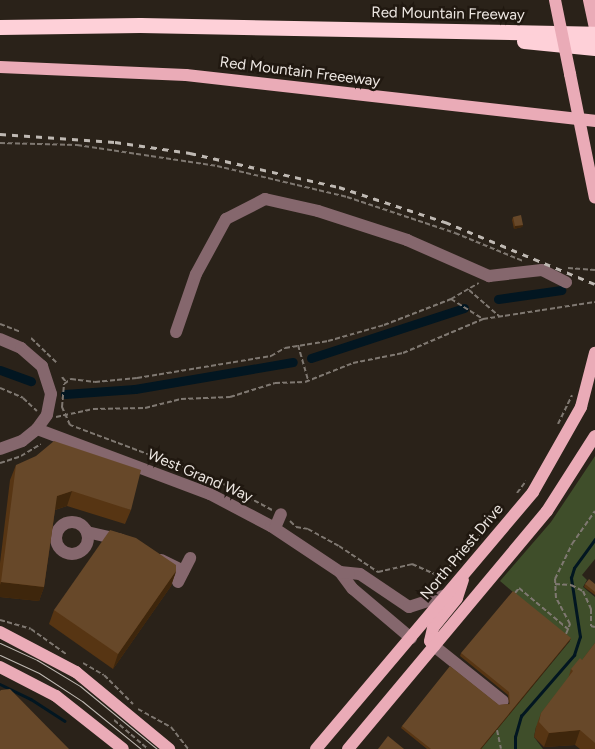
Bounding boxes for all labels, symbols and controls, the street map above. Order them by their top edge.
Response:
street label: Red Mountain Freeway [371,4,525,24]
street label: Red Mountain Freeeway [219,53,381,91]
street label: West Grand Way [145,446,255,506]
street label: North Priest Drive [417,500,507,604]

